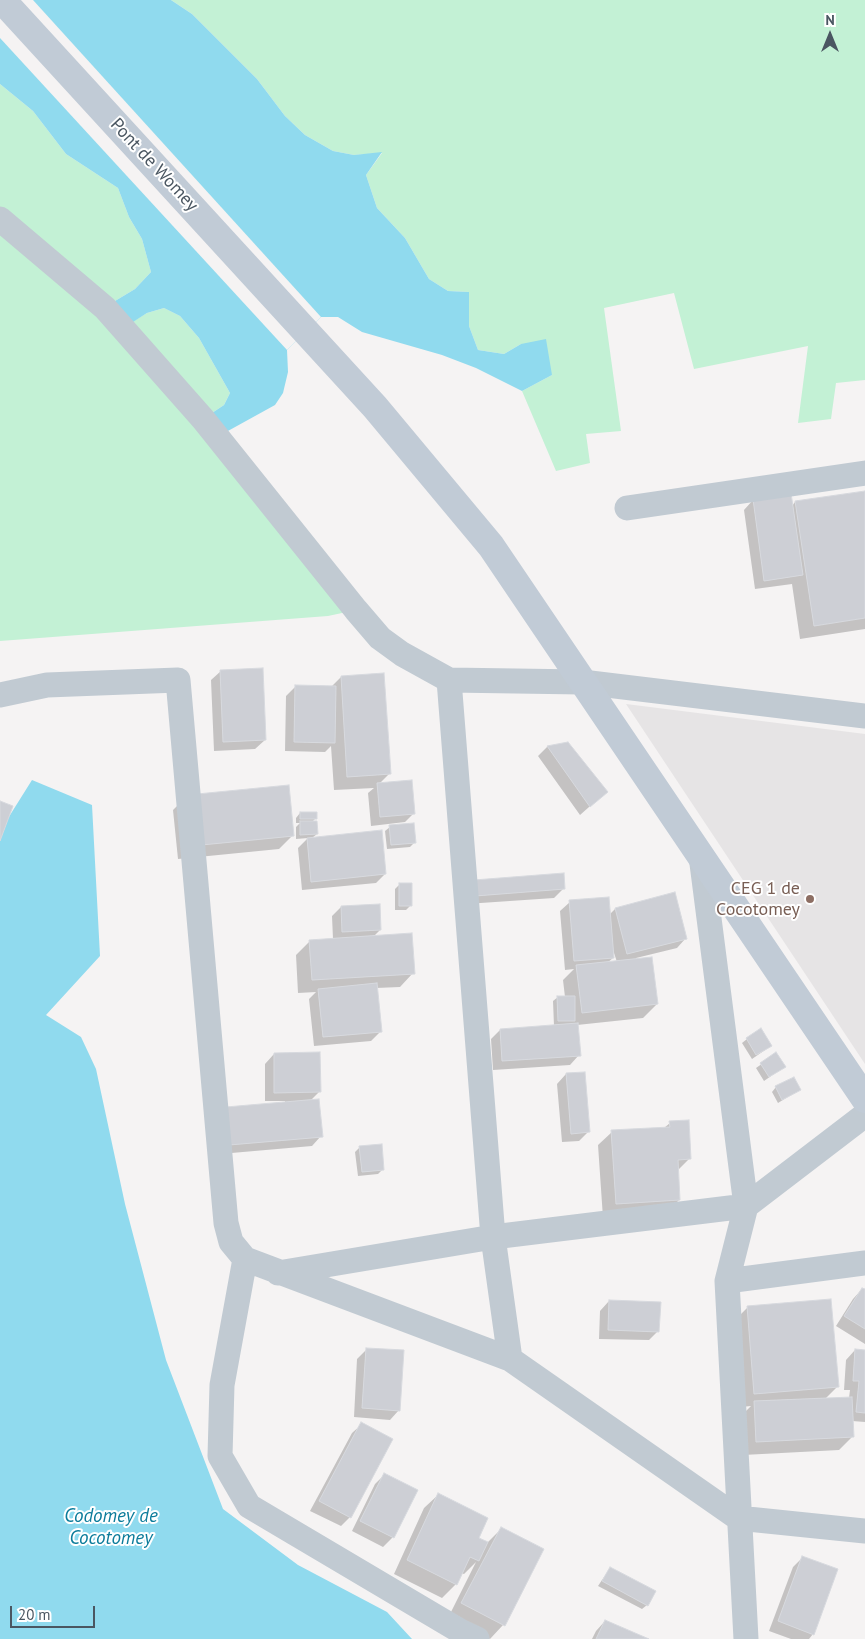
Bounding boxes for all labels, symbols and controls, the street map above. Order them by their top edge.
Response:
north arrow [805,10,855,60]
text: N [825,11,835,29]
street label: Pont de Womey [106,114,202,216]
place label: CEG 1 de Cocotomey [716,878,800,921]
marker: CEG 1 de Cocotomey [804,893,816,905]
water label: Codomey de Cocotomey [64,1506,158,1550]
scale bar [12,1596,98,1628]
text: 20 m [18,1605,51,1624]

